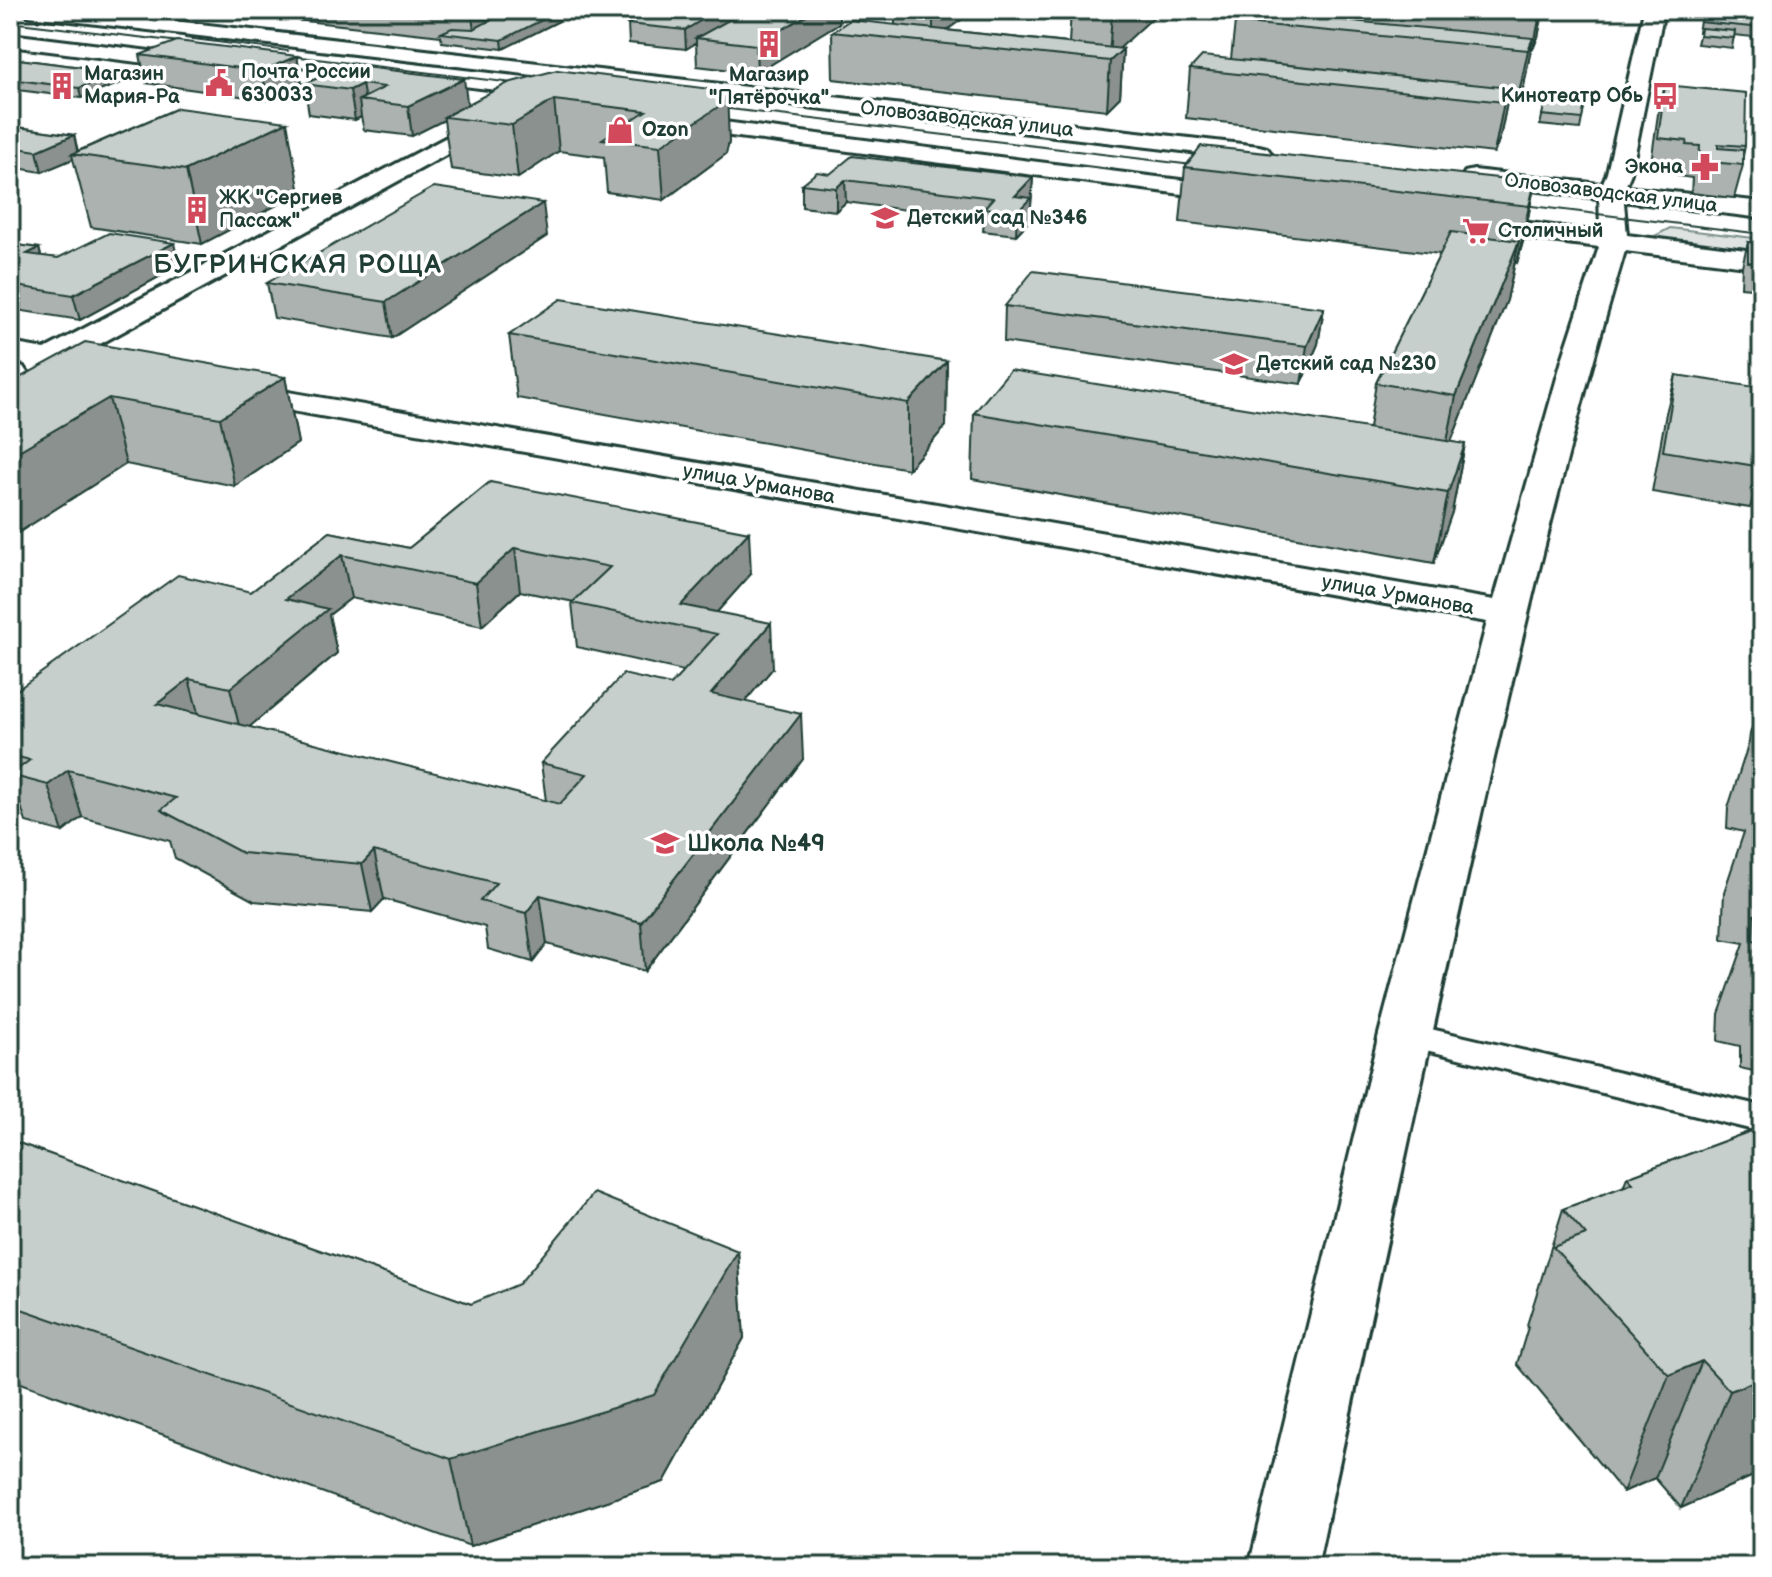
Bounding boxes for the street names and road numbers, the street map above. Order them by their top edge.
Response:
street label: Оловозаводская улица [859,96,1075,142]
street label: Оловозаводская улица [1503,168,1719,218]
street label: улица Урманова [681,459,837,509]
street label: улица Урманова [1320,570,1476,620]

